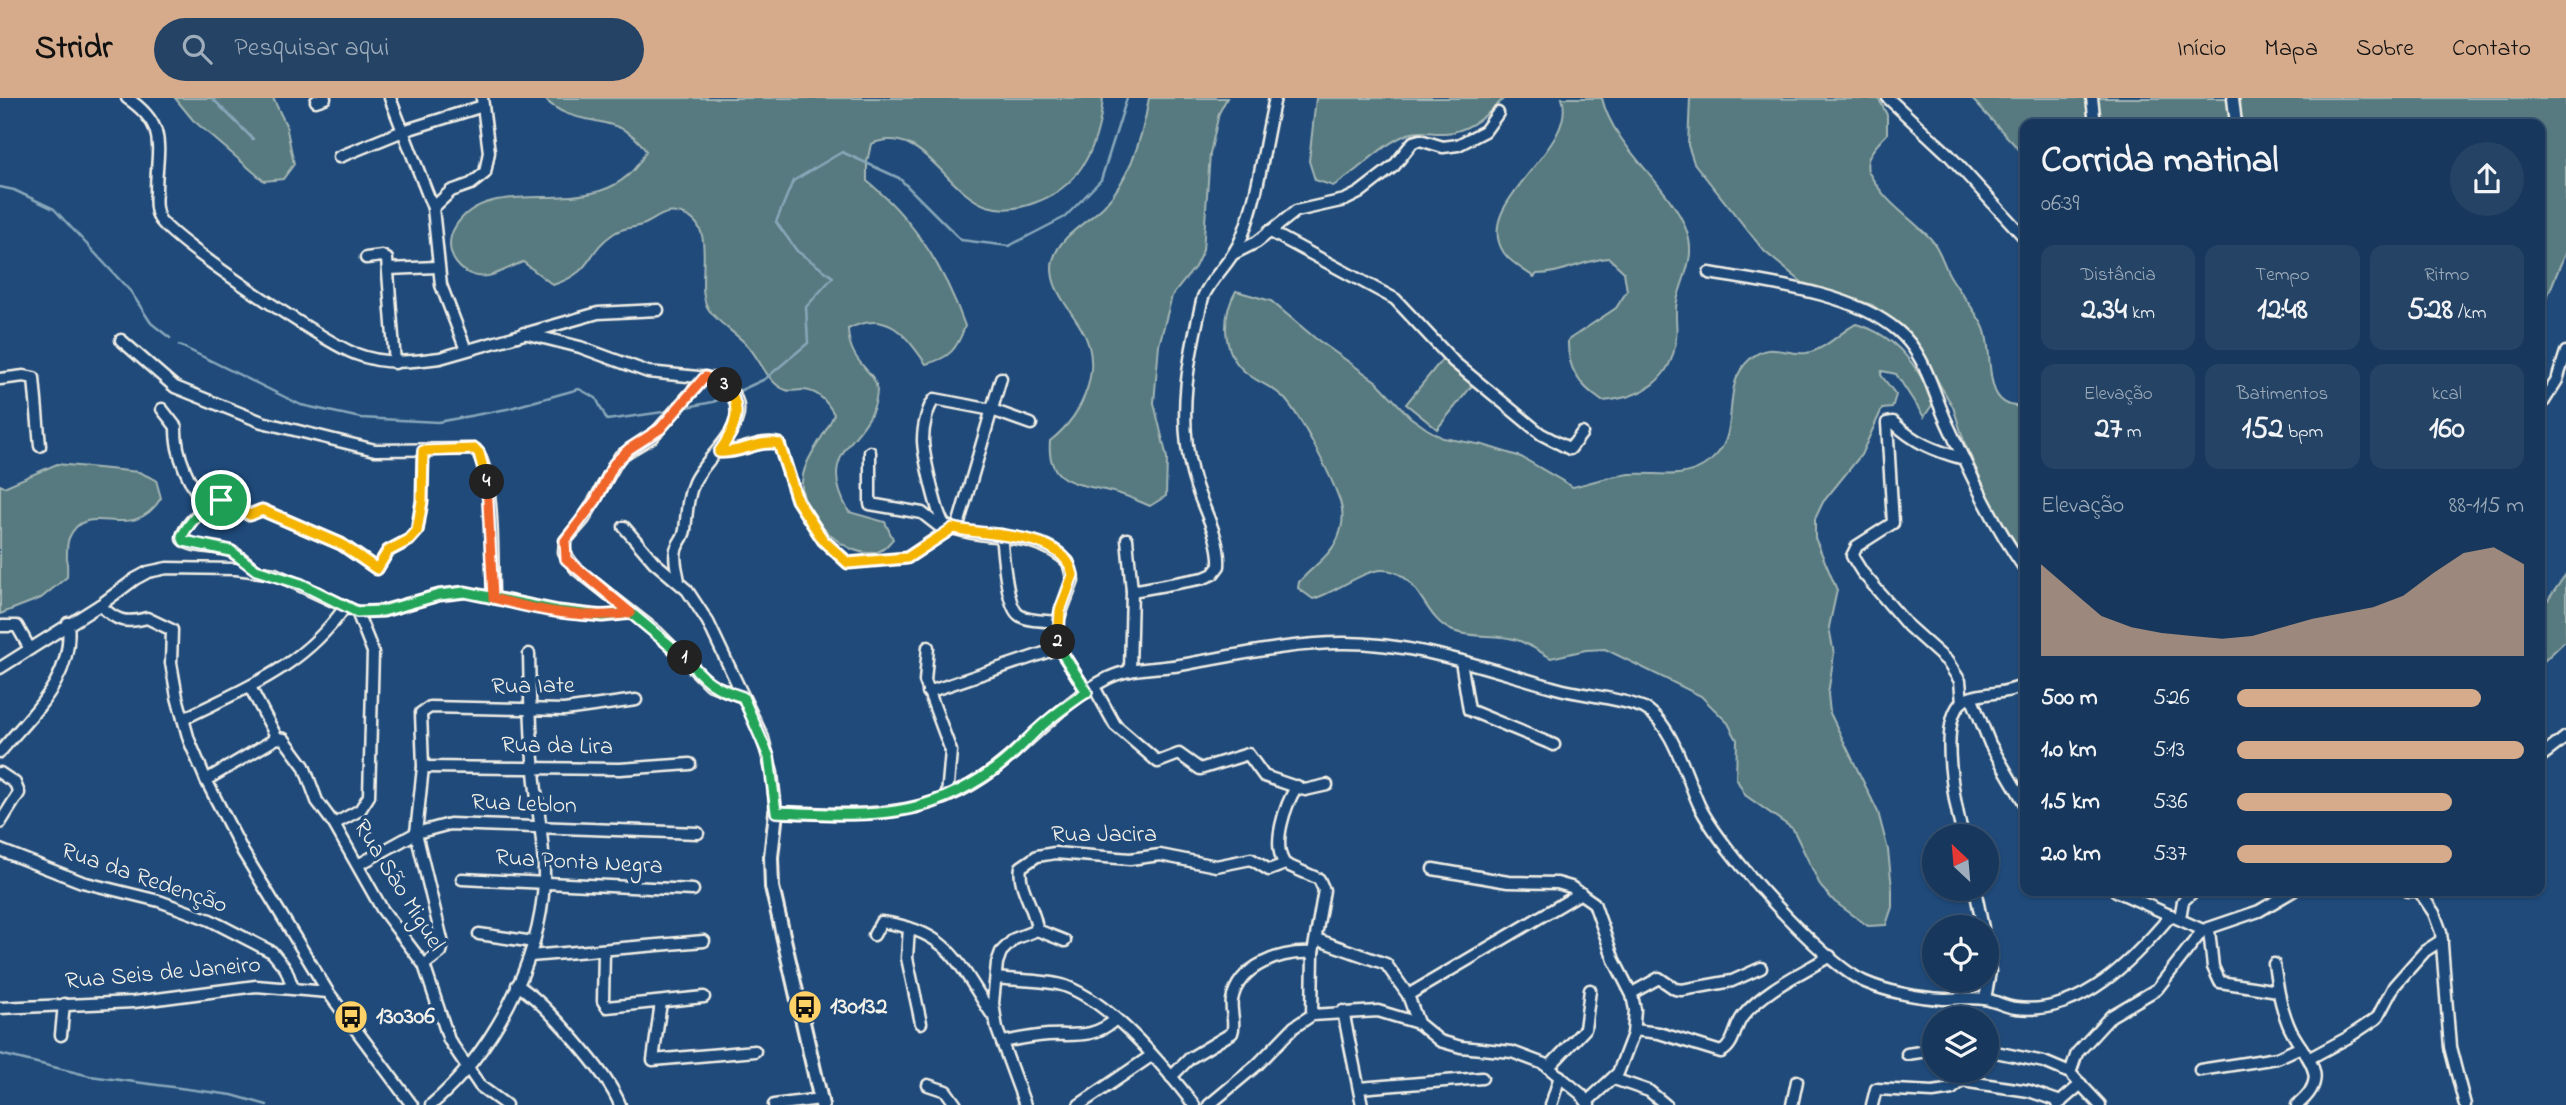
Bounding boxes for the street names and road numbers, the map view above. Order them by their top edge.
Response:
street label: Rua Iate [491,669,575,705]
street label: Rua da Lira [501,729,613,765]
street label: Rua Leblon [471,786,577,824]
street label: Rua São Miguel [343,813,453,959]
street label: Rua Jacira [1051,818,1157,853]
street label: Rua da Redenção [56,834,232,924]
street label: Rua Ponta Negra [494,841,664,885]
street label: Rua Seis de Janeiro [64,948,262,1000]

